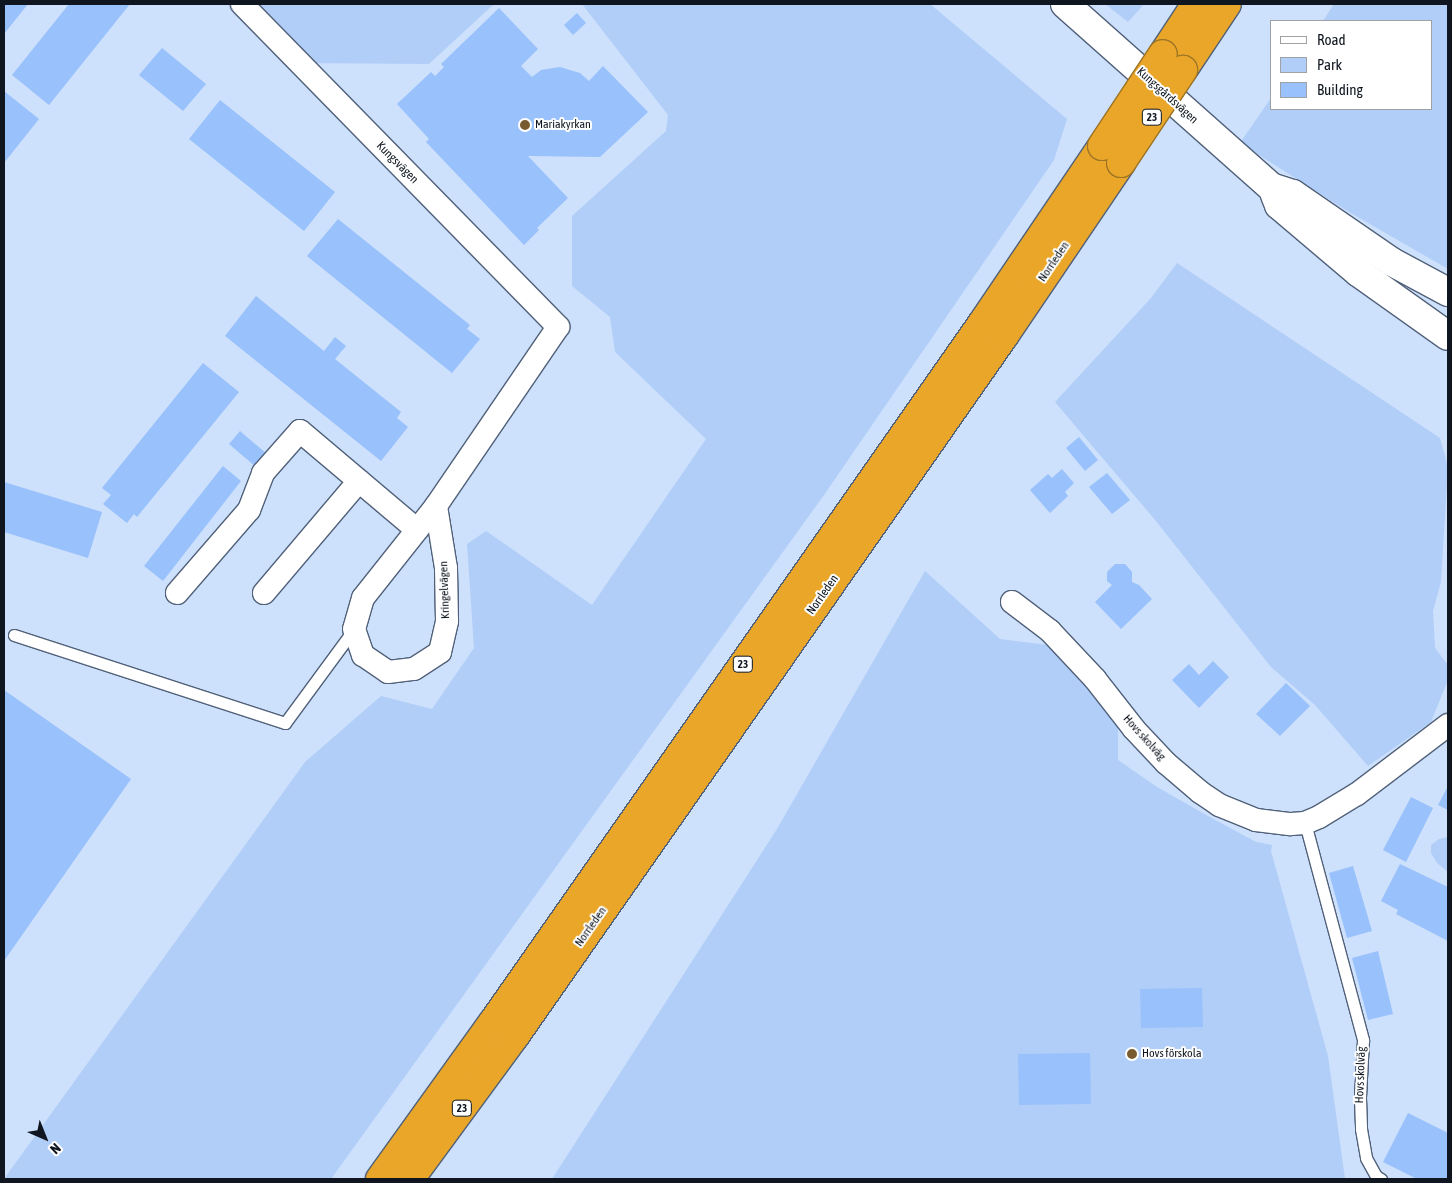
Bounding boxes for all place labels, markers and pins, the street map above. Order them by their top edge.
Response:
place label: Mariakyrkan [535,118,591,132]
marker: Mariakyrkan [519,119,531,131]
place label: Hovs förskola [1142,1047,1201,1061]
marker: Hovs förskola [1126,1048,1138,1060]

